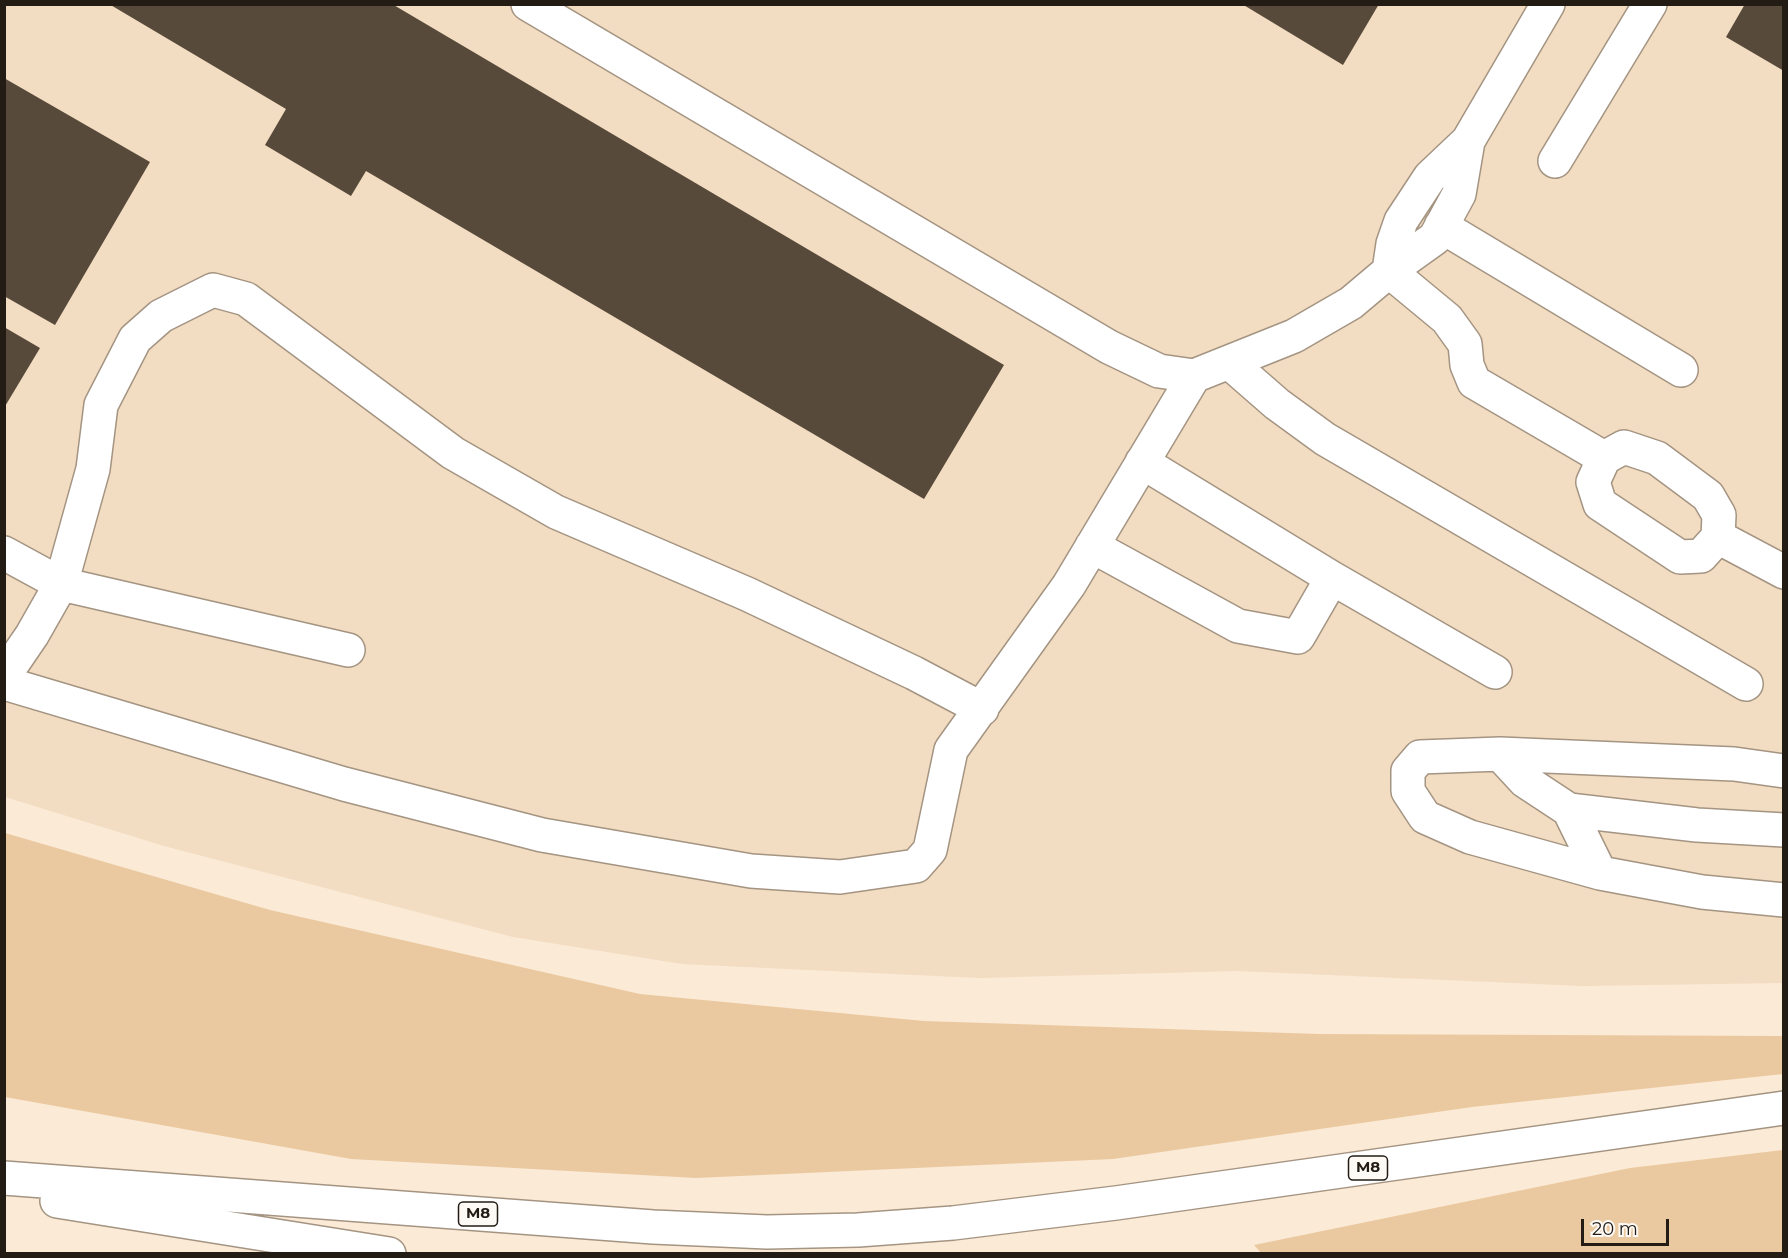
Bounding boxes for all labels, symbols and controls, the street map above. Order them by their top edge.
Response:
road number: M8 [1348,1156,1388,1180]
road number: M8 [458,1202,498,1226]
scale bar [1584,1207,1672,1245]
text: 20 m [1592,1218,1638,1240]

